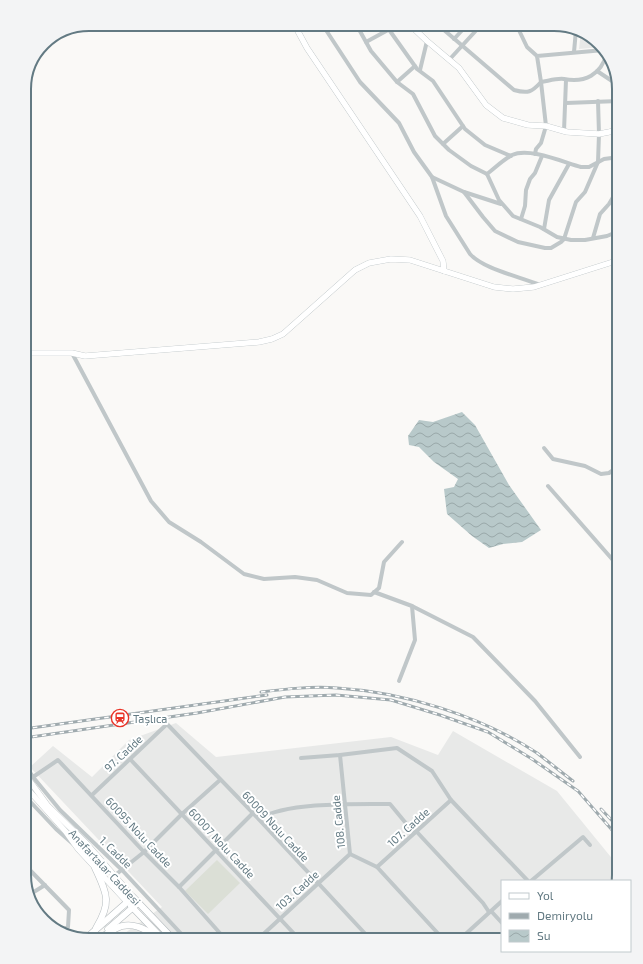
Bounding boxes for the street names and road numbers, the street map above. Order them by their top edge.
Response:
street label: 97. Cadde [101,732,145,774]
street label: 60009 Nolu Cadde [240,788,312,864]
street label: 60095 Nolu Cadde [103,794,175,870]
street label: 108. Cadde [329,795,347,849]
street label: 60007 Nolu Cadde [186,805,258,881]
street label: 107. Cadde [384,805,432,849]
street label: Anafartalar Caddesi [66,826,144,908]
street label: 1. Cadde [97,833,135,871]
street label: 103. Cadde [273,867,321,913]

